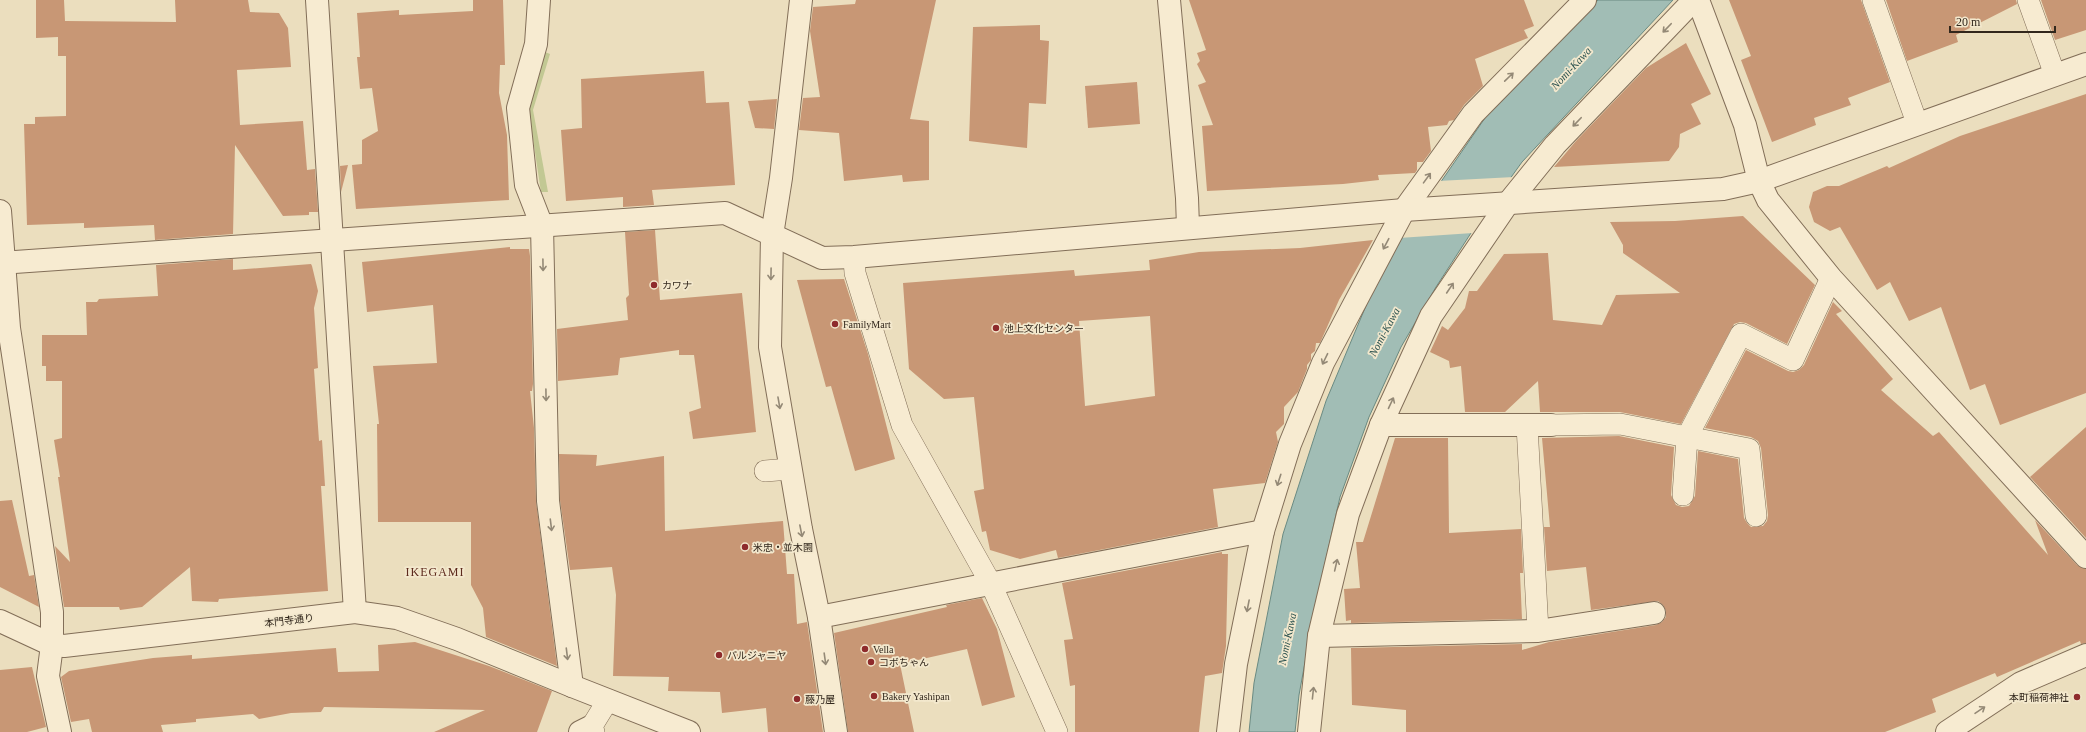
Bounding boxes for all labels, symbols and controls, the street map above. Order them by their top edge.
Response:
scale bar [1950,8,2055,34]
text: 20 m [1956,15,1981,29]
one-way arrow [1662,23,1672,33]
water label: Nomi-Kawa [1548,44,1594,92]
one-way arrow [1504,72,1514,82]
one-way arrow [1572,117,1582,127]
one-way arrow [1423,173,1431,184]
one-way arrow [1381,238,1389,250]
one-way arrow [539,258,547,271]
one-way arrow [767,267,775,280]
marker: カワナ [649,280,659,290]
place label: カワナ [662,280,692,291]
one-way arrow [1446,282,1454,293]
water label: Nomi-Kawa [1366,305,1402,359]
marker: FamilyMart [830,319,840,329]
place label: FamilyMart [843,319,891,330]
marker: 池上文化センター [991,323,1001,333]
place label: 池上文化センター [1004,323,1084,334]
one-way arrow [1321,353,1328,365]
one-way arrow [542,388,549,401]
one-way arrow [776,396,784,409]
one-way arrow [1388,397,1395,409]
one-way arrow [1275,474,1282,487]
one-way arrow [547,518,555,531]
one-way arrow [797,524,805,537]
marker: 米忠・並木園 [740,542,750,552]
place label: 米忠・並木園 [753,542,813,553]
one-way arrow [1332,559,1340,572]
district label: IKEGAMI [406,565,465,579]
one-way arrow [1243,599,1251,612]
water label: Nomi-Kawa [1275,611,1298,667]
street label: 本門寺通り [264,612,315,629]
marker: Vella [860,644,870,654]
place label: Vella [873,644,894,655]
one-way arrow [564,647,571,660]
marker: パルジャニヤ [714,650,724,660]
place label: パルジャニヤ [727,650,787,661]
one-way arrow [821,652,829,665]
marker: コボちゃん [866,657,876,667]
place label: コボちゃん [879,657,929,668]
one-way arrow [1310,687,1317,700]
marker: Bakery Yashipan [869,691,879,701]
place label: Bakery Yashipan [882,691,950,702]
place label: 本町稲荷神社 [2009,692,2069,703]
marker: 本町稲荷神社 [2072,692,2082,702]
marker: 藤乃屋 [792,694,802,704]
place label: 藤乃屋 [805,694,835,705]
one-way arrow [1974,706,1985,714]

